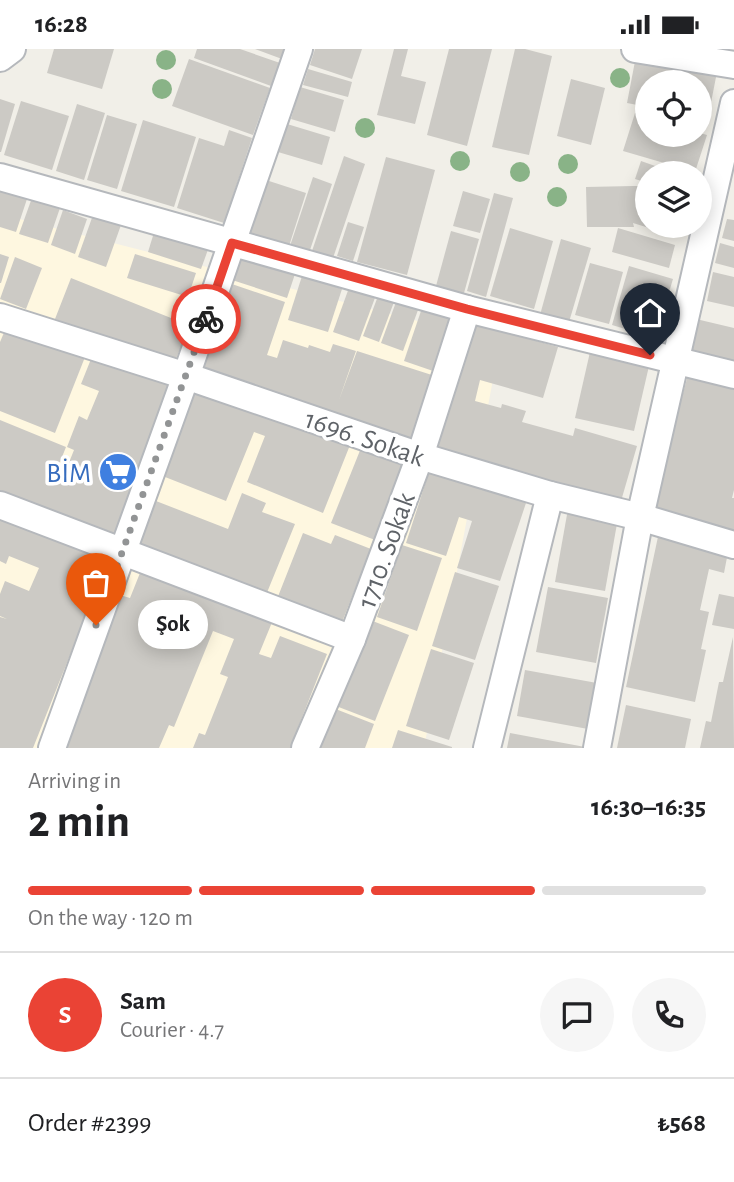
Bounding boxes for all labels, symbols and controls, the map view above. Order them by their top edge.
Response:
text: 16:28 [35,11,88,37]
map controls [635,70,712,238]
button: locate [635,70,712,147]
button: layers [635,161,712,238]
pin [620,283,680,355]
courier [171,284,241,354]
icon: home [631,294,669,332]
icon: bike [187,300,225,338]
street label: 1696. Sokak [301,405,428,472]
supermarket icon: BİM [97,451,139,493]
place label: BİM [46,458,91,488]
street label: 1710. Sokak [353,489,421,612]
pin [66,553,126,625]
icon: bag [77,564,115,602]
callout: Şok [138,601,208,649]
text: Şok [156,613,190,636]
text: Arriving in [28,770,121,793]
text: 16:30–16:35 [591,794,706,820]
text: 2 min [28,799,130,845]
text: On the way · 120 m [28,907,193,930]
button: chat [540,978,614,1052]
button: phone [632,978,706,1052]
text: Sam [120,988,166,1014]
text: S [59,1002,71,1028]
text: Courier · 4.7 [120,1019,224,1042]
text: Order #2399 [28,1110,151,1136]
text: ₺568 [657,1110,706,1136]

